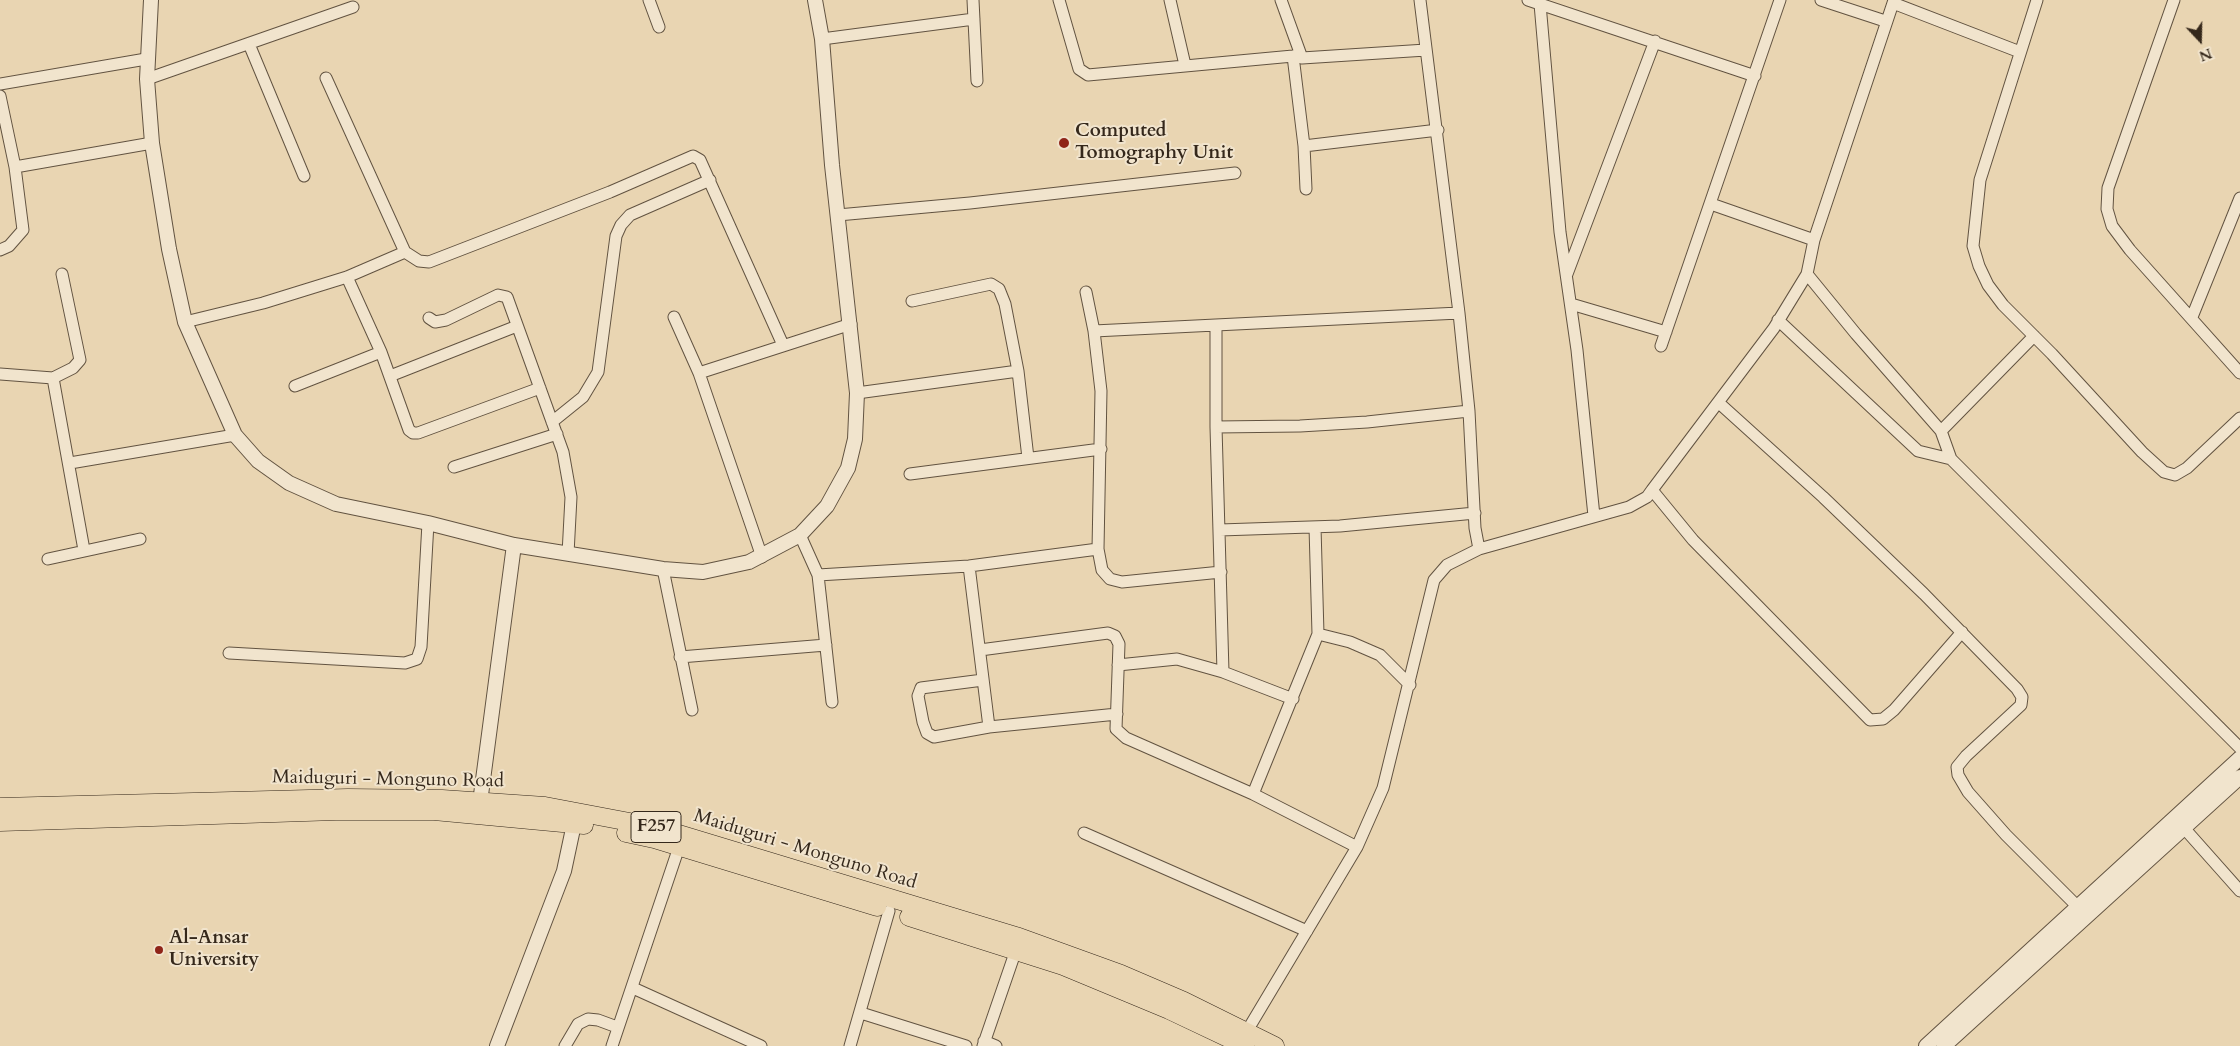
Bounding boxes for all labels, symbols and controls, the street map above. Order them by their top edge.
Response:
north arrow [2175,15,2225,65]
text: N [2196,43,2215,66]
place label: Computed Tomography Unit [1075,121,1233,165]
marker: Computed Tomography Unit [1057,136,1071,150]
street label: Maiduguri - Monguno Road [272,767,504,793]
street label: Maiduguri - Monguno Road [691,805,919,895]
road number: F257 [631,812,681,842]
place label: Al-Ansar University [169,928,259,972]
marker: Al-Ansar University [153,944,165,956]

